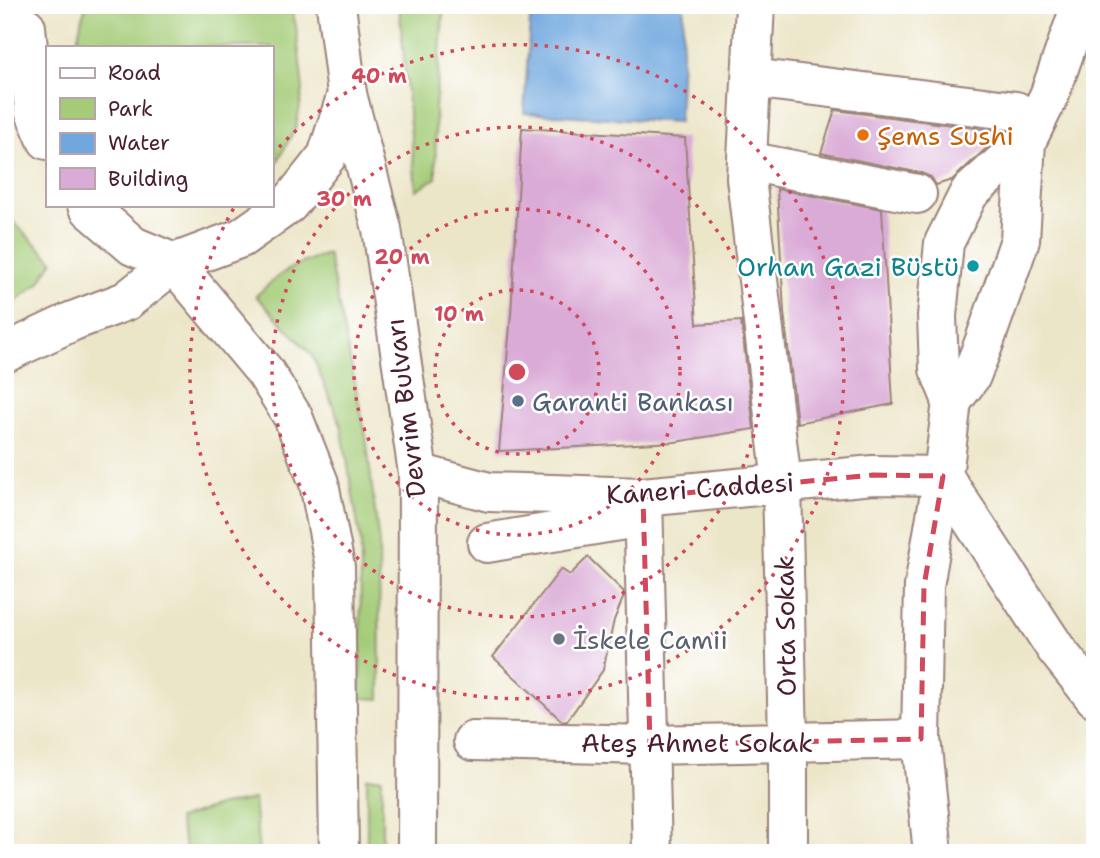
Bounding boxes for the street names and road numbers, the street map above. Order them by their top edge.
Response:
street label: Devrim Bulvarı [377,316,433,500]
street label: Kaneri Caddesi [605,464,795,512]
street label: Orta Sokak [766,555,804,697]
street label: Ateş Ahmet Sokak [581,725,813,760]

